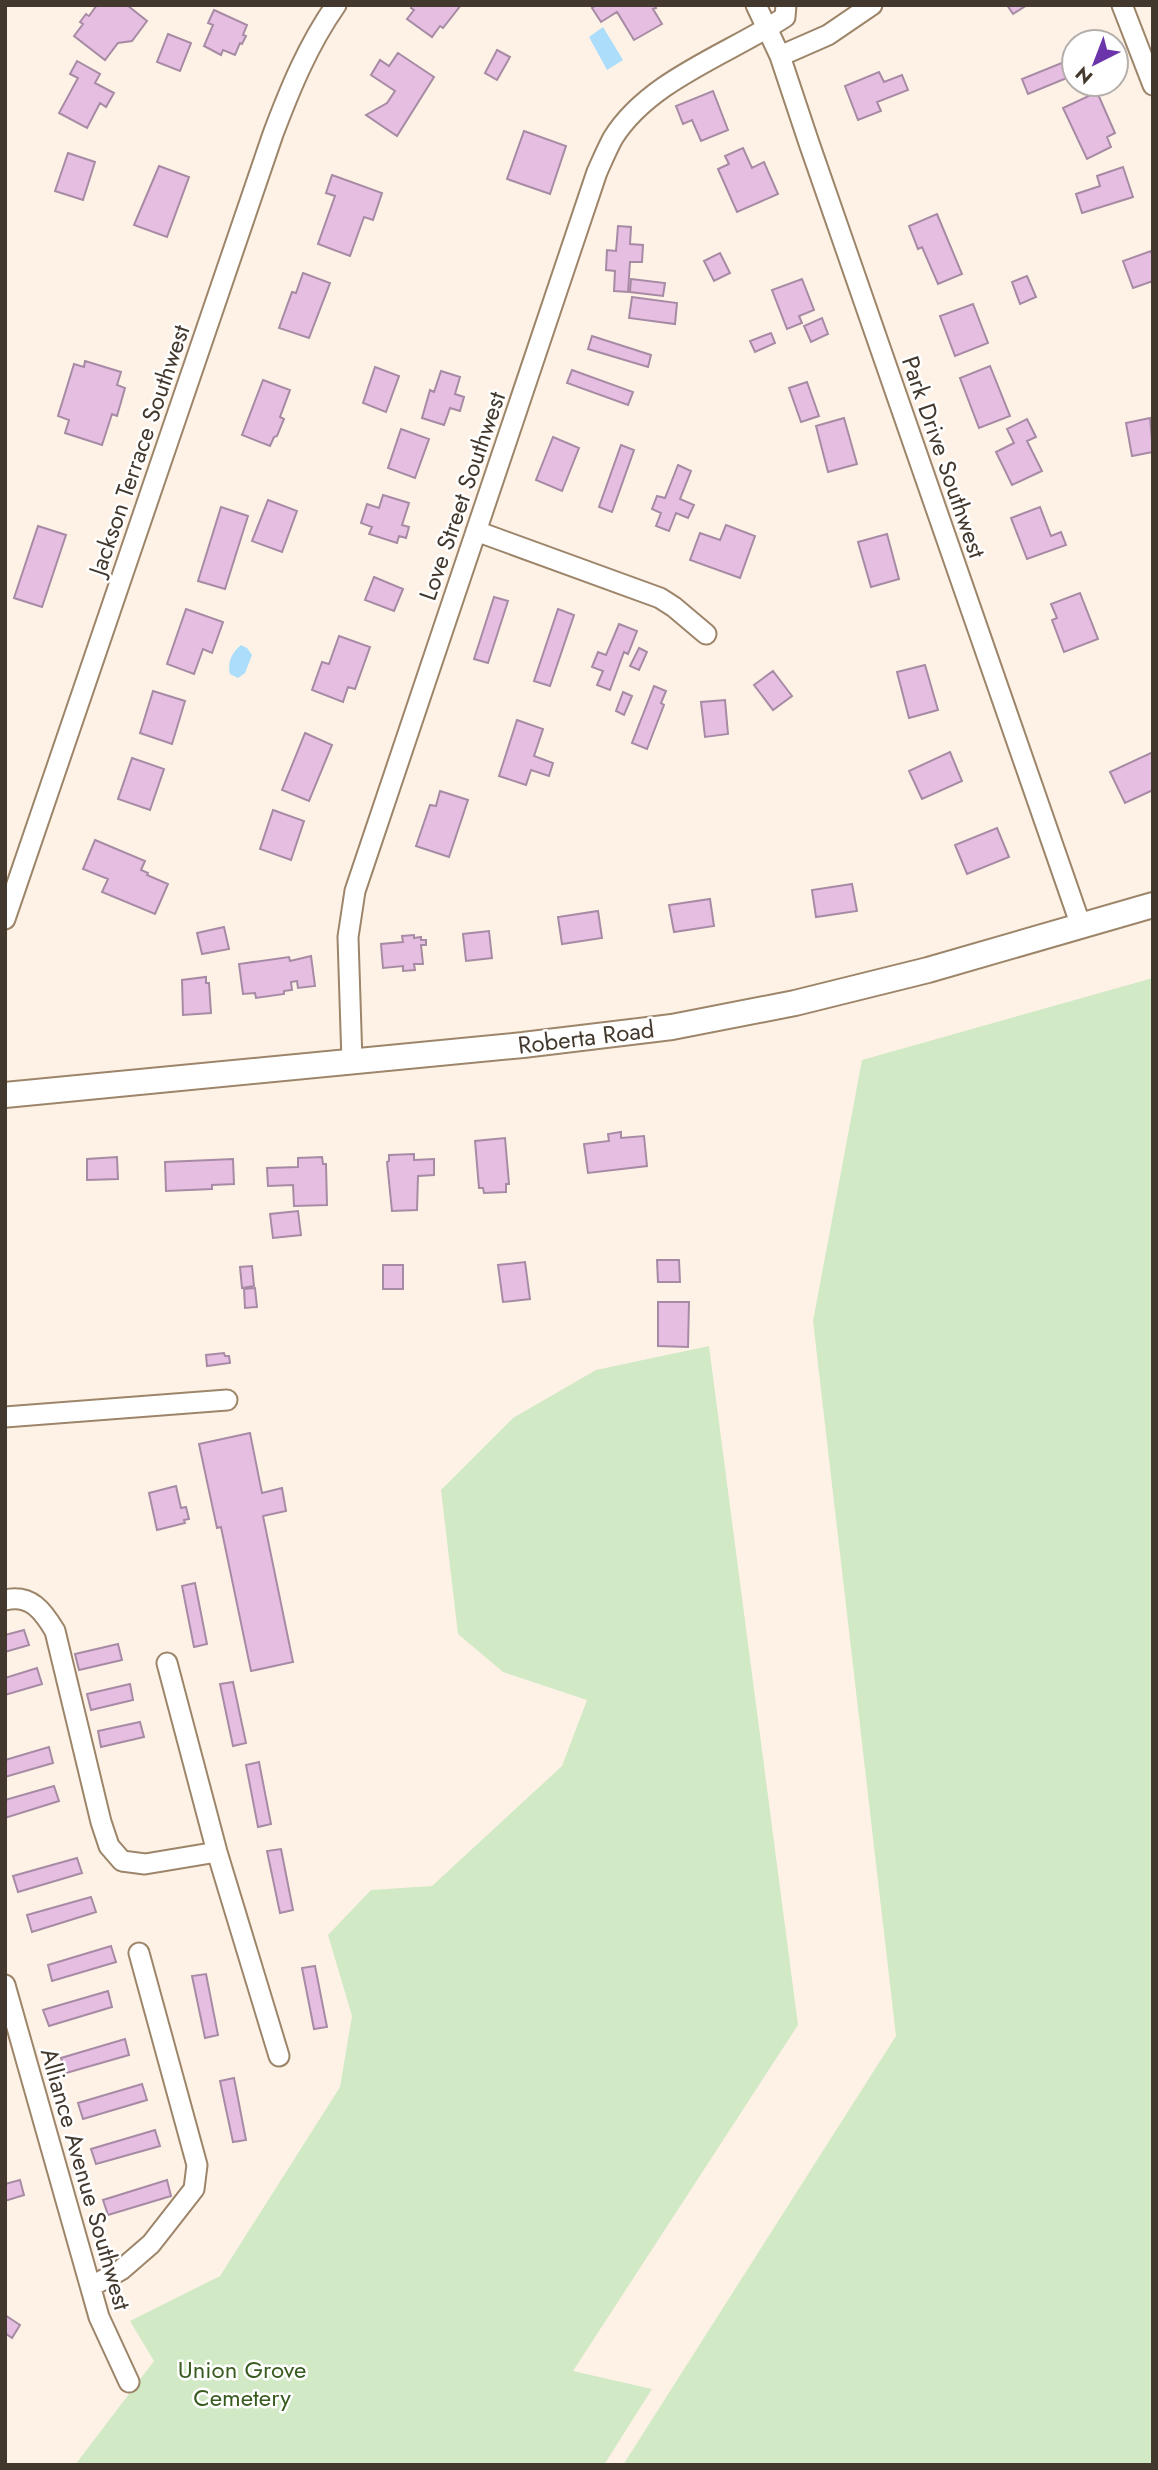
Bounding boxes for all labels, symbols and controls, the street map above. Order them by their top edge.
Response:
north arrow [1060,28,1130,98]
text: N [1069,60,1099,90]
street label: Jackson Terrace Southwest [79,320,198,583]
street label: Park Drive Southwest [893,351,995,563]
street label: Love Street Southwest [410,387,514,605]
street label: Roberta Road [516,1011,656,1063]
street label: Alliance Avenue Southwest [32,2044,140,2314]
park label: Union Grove Cemetery [178,2352,306,2415]

